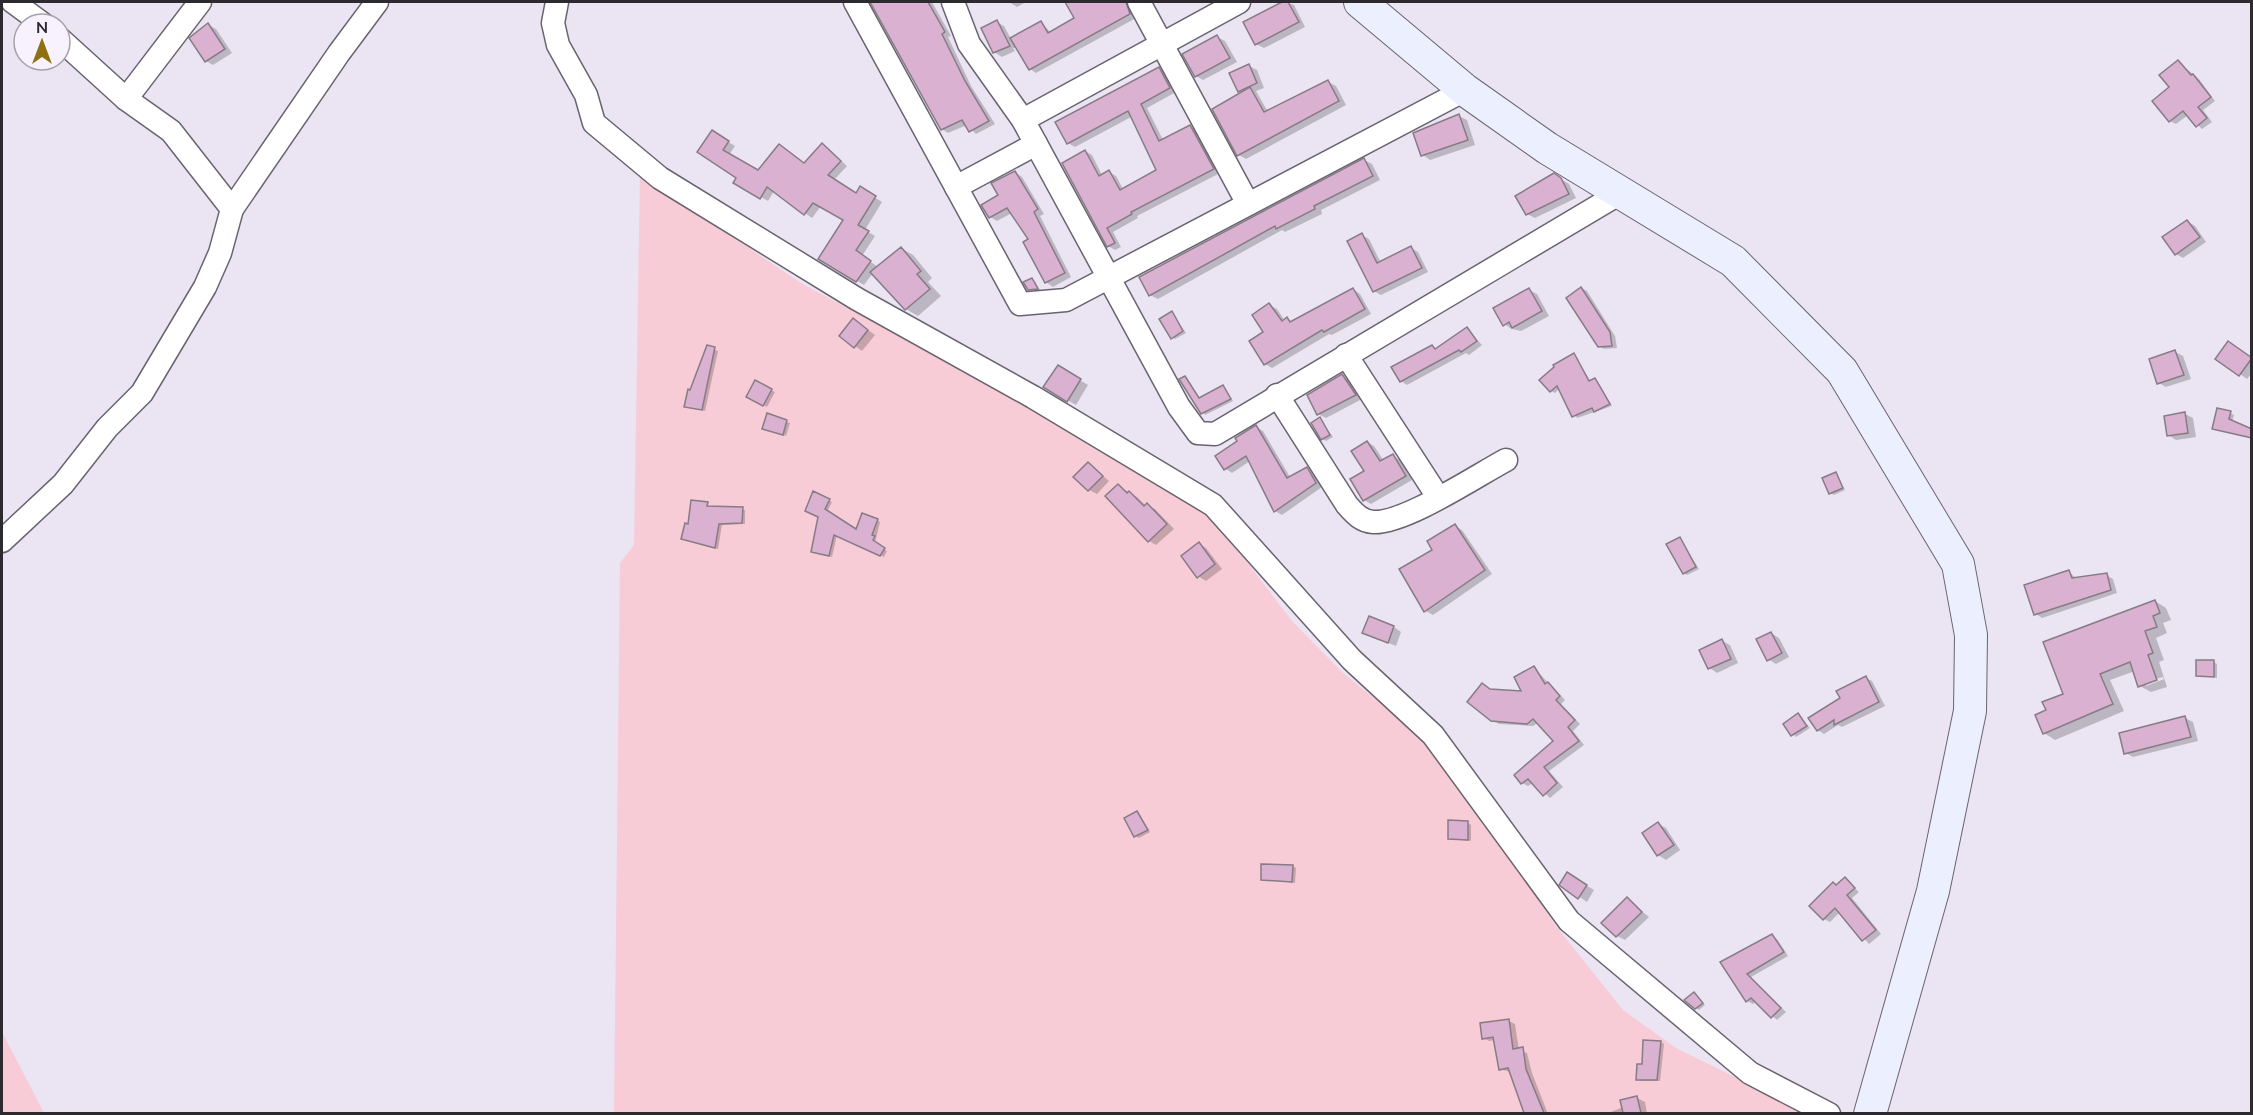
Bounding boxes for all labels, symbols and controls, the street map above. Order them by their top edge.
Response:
north arrow [12,12,72,72]
text: N [36,17,48,37]

